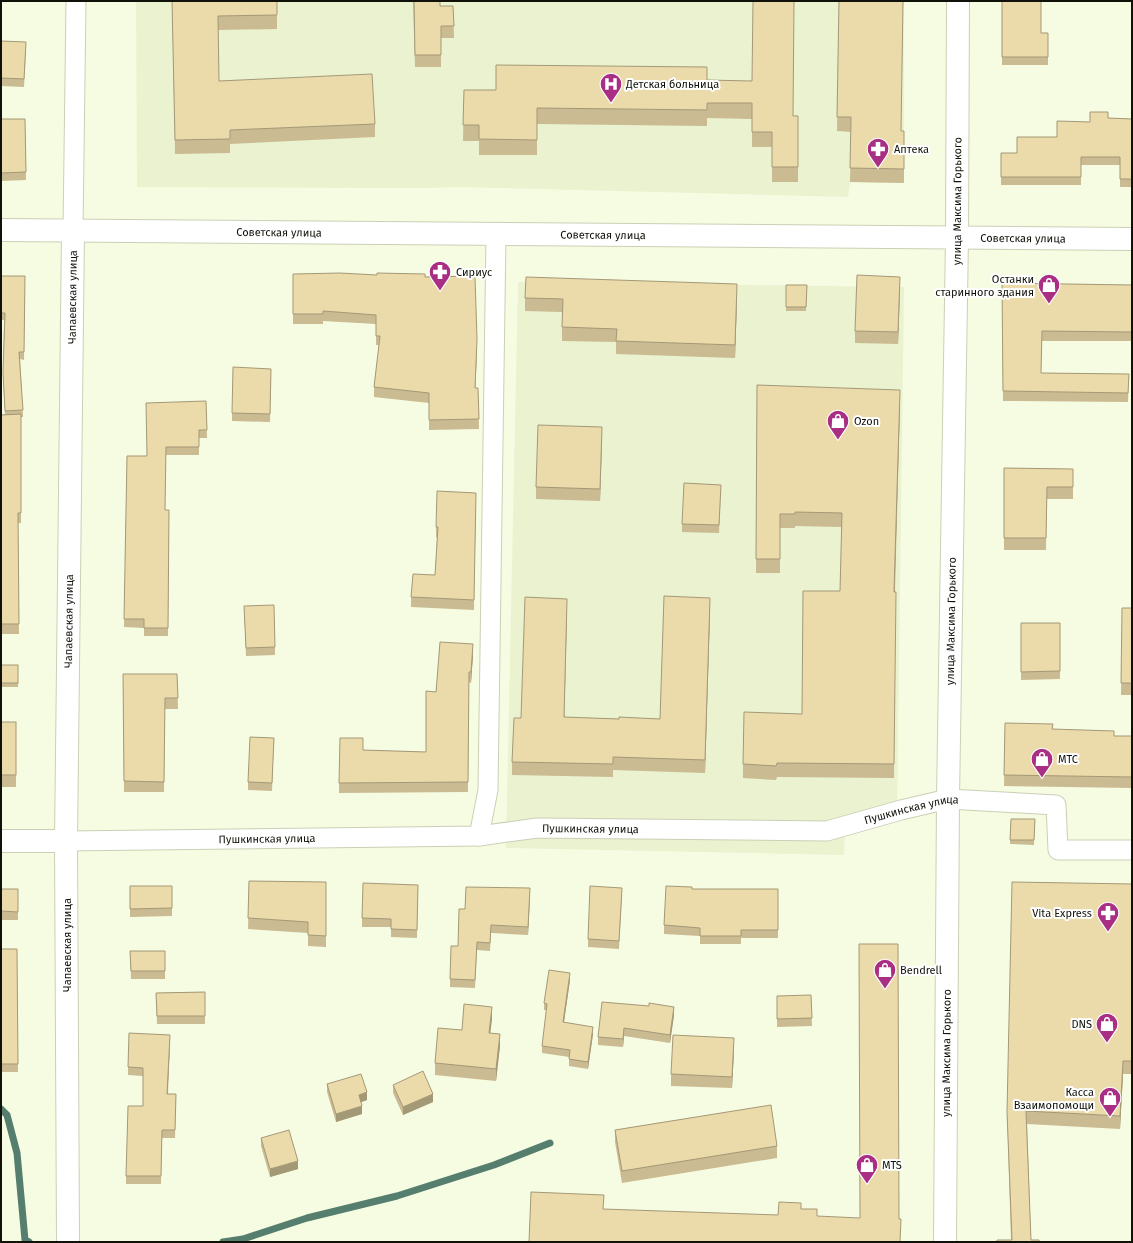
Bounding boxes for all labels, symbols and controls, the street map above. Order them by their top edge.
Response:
hospital icon: Детская больница [598,71,624,104]
place label: Детская больница [625,78,719,91]
pharmacy icon: Аптека [865,136,891,169]
street label: улица Максима Горького [951,137,964,265]
place label: Аптека [894,143,929,156]
street label: Советская улица [236,226,322,240]
street label: Советская улица [560,228,646,242]
street label: Советская улица [980,232,1066,245]
street label: Чапаевская улица [66,250,80,344]
pharmacy icon: Сириус [427,259,453,292]
place label: Сириус [456,266,492,279]
shop icon: Останки старинного здания [1036,272,1062,305]
place label: Останки старинного здания [935,273,1034,299]
shop icon: Ozon [825,408,851,441]
place label: Ozon [854,415,879,428]
street label: улица Максима Горького [944,557,959,685]
street label: Чапаевская улица [62,574,76,668]
shop icon: МТС [1029,746,1055,779]
place label: МТС [1058,753,1078,766]
street label: Пушкинская улица [863,793,959,827]
street label: Пушкинская улица [542,822,639,836]
street label: Пушкинская улица [218,832,316,846]
street label: Чапаевская улица [61,898,74,992]
pharmacy icon: Vita Express [1095,900,1121,933]
place label: Vita Express [1032,907,1092,920]
shop icon: Bendrell [872,957,898,990]
place label: Bendrell [900,964,942,977]
street label: улица Максима Горького [940,989,954,1117]
shop icon: DNS [1094,1011,1120,1044]
place label: DNS [1071,1018,1092,1031]
shop icon: Касса Взаимопомощи [1097,1085,1123,1118]
place label: Касса Взаимопомощи [1014,1086,1094,1112]
shop icon: MTS [854,1152,880,1185]
place label: MTS [882,1159,902,1172]

